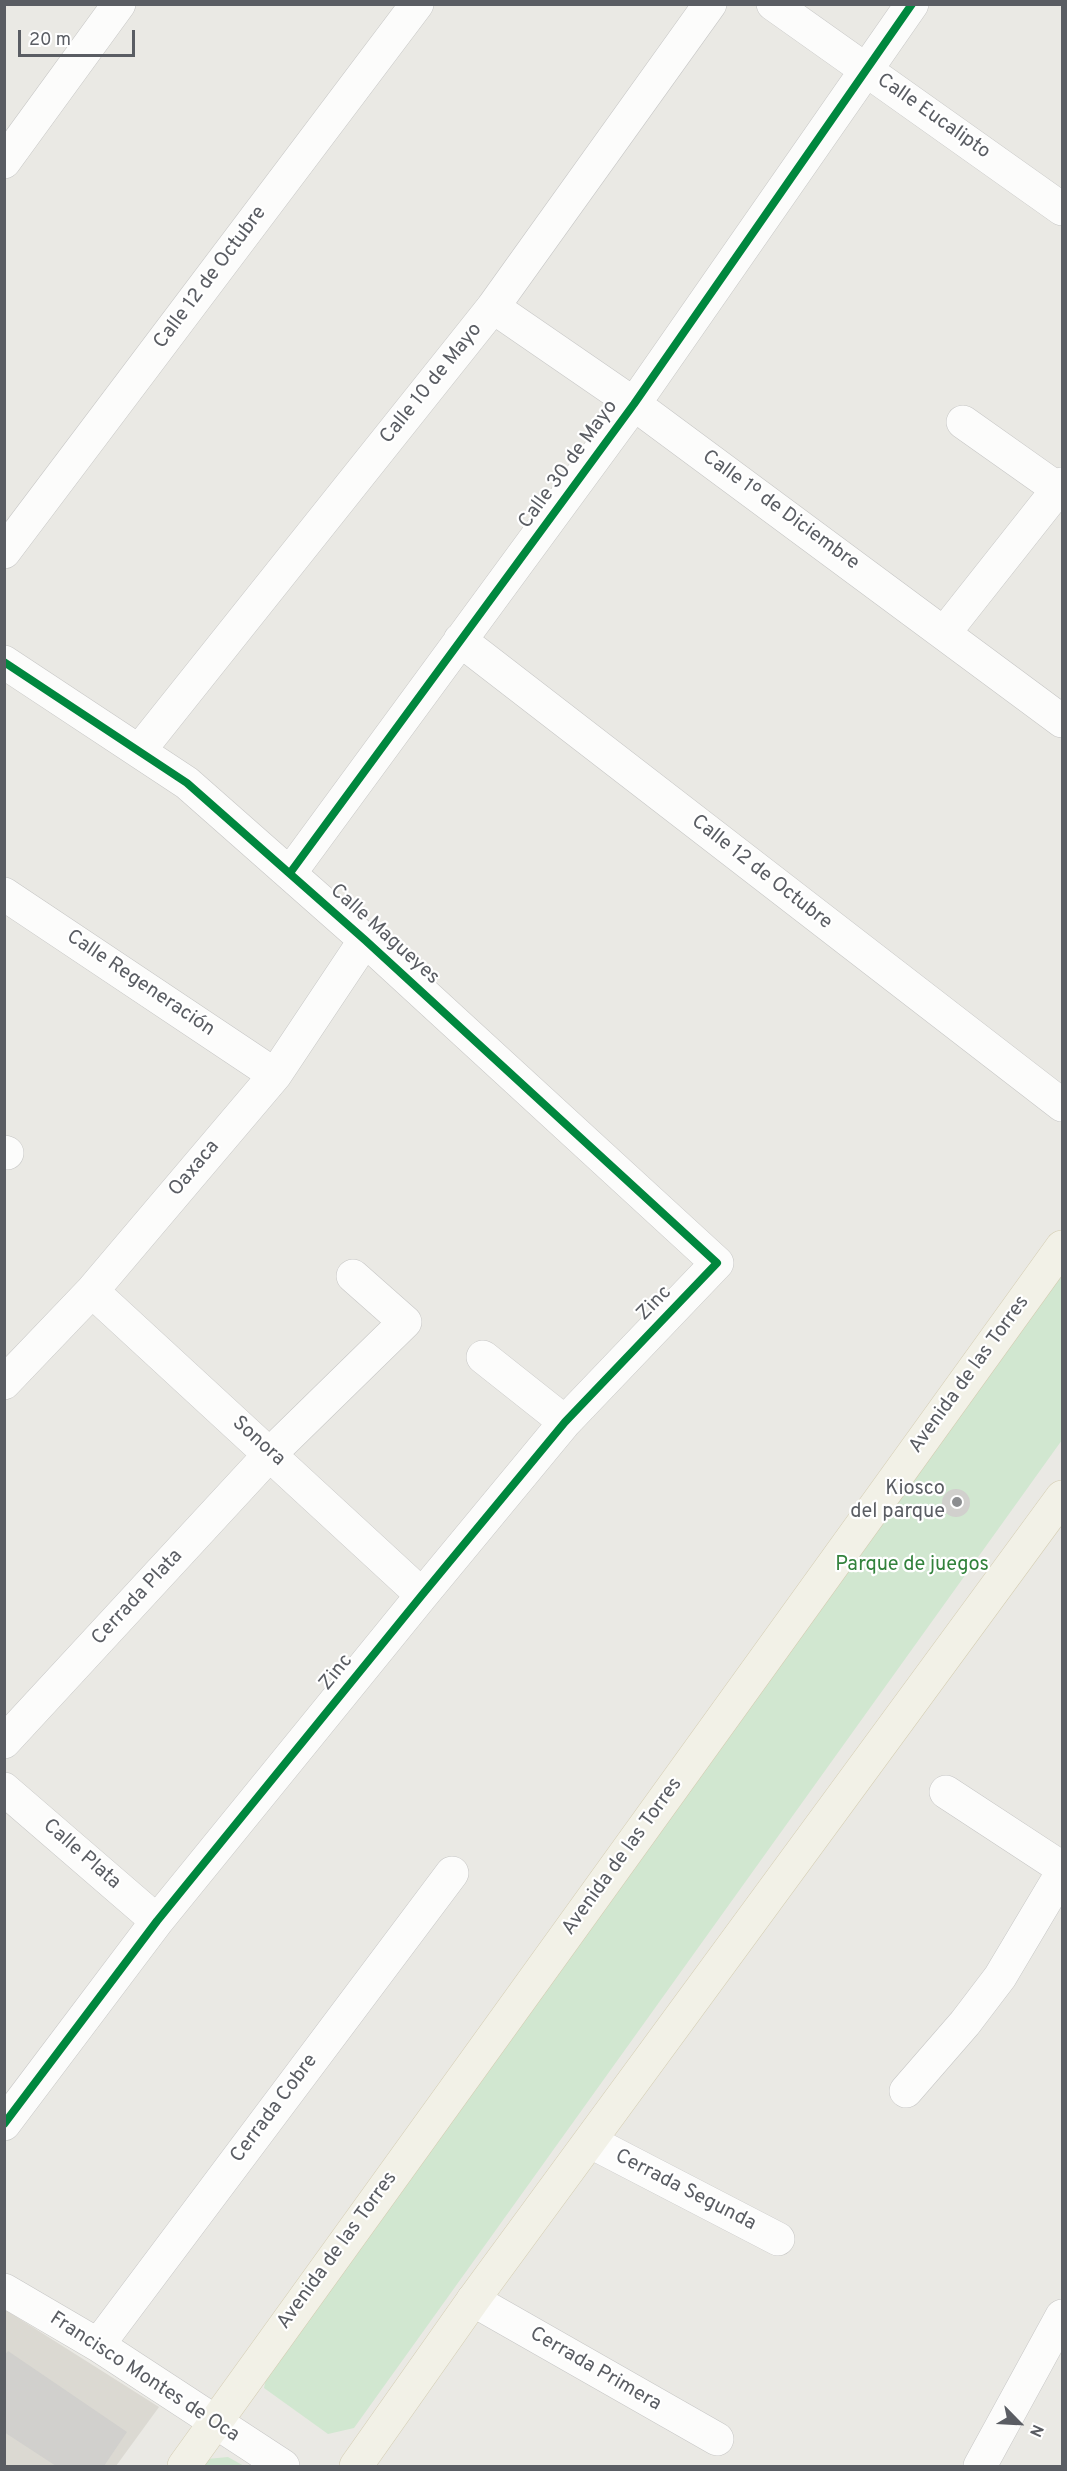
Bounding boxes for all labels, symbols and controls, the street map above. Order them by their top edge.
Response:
scale bar [21,18,138,56]
text: 20 m [29,29,71,52]
street label: Calle Eucalipto [872,69,994,165]
street label: Calle 12 de Octubre [150,202,272,354]
street label: Calle 10 de Mayo [376,319,488,449]
street label: Calle 30 de Mayo [514,396,624,534]
street label: Calle 1º de Diciembre [697,446,863,576]
street label: Calle 12 de Octubre [686,811,836,935]
street label: Calle Magueyes [324,880,444,990]
street label: Calle Regeneración [61,925,219,1043]
street label: Oaxaca [165,1136,225,1202]
street label: Zinc [633,1281,677,1327]
street label: Avenida de las Torres [905,1292,1035,1458]
street label: Sonora [226,1412,290,1472]
place label: Kiosco del parque [850,1478,945,1525]
marker: Kiosco del parque [950,1495,964,1509]
street label: Cerrada Plata [88,1545,188,1651]
park label: Parque de juegos [835,1554,989,1578]
street label: Zinc [315,1650,359,1696]
street label: Avenida de las Torres [558,1774,688,1940]
street label: Calle Plata [37,1815,125,1895]
street label: Cerrada Cobre [226,2050,324,2168]
street label: Cerrada Segunda [610,2145,760,2237]
street label: Avenida de las Torres [273,2168,403,2334]
street label: Francisco Montes de Oca [45,2308,243,2448]
street label: Cerrada Primera [525,2323,665,2417]
north arrow [989,2393,1049,2453]
text: N [1024,2421,1047,2440]

